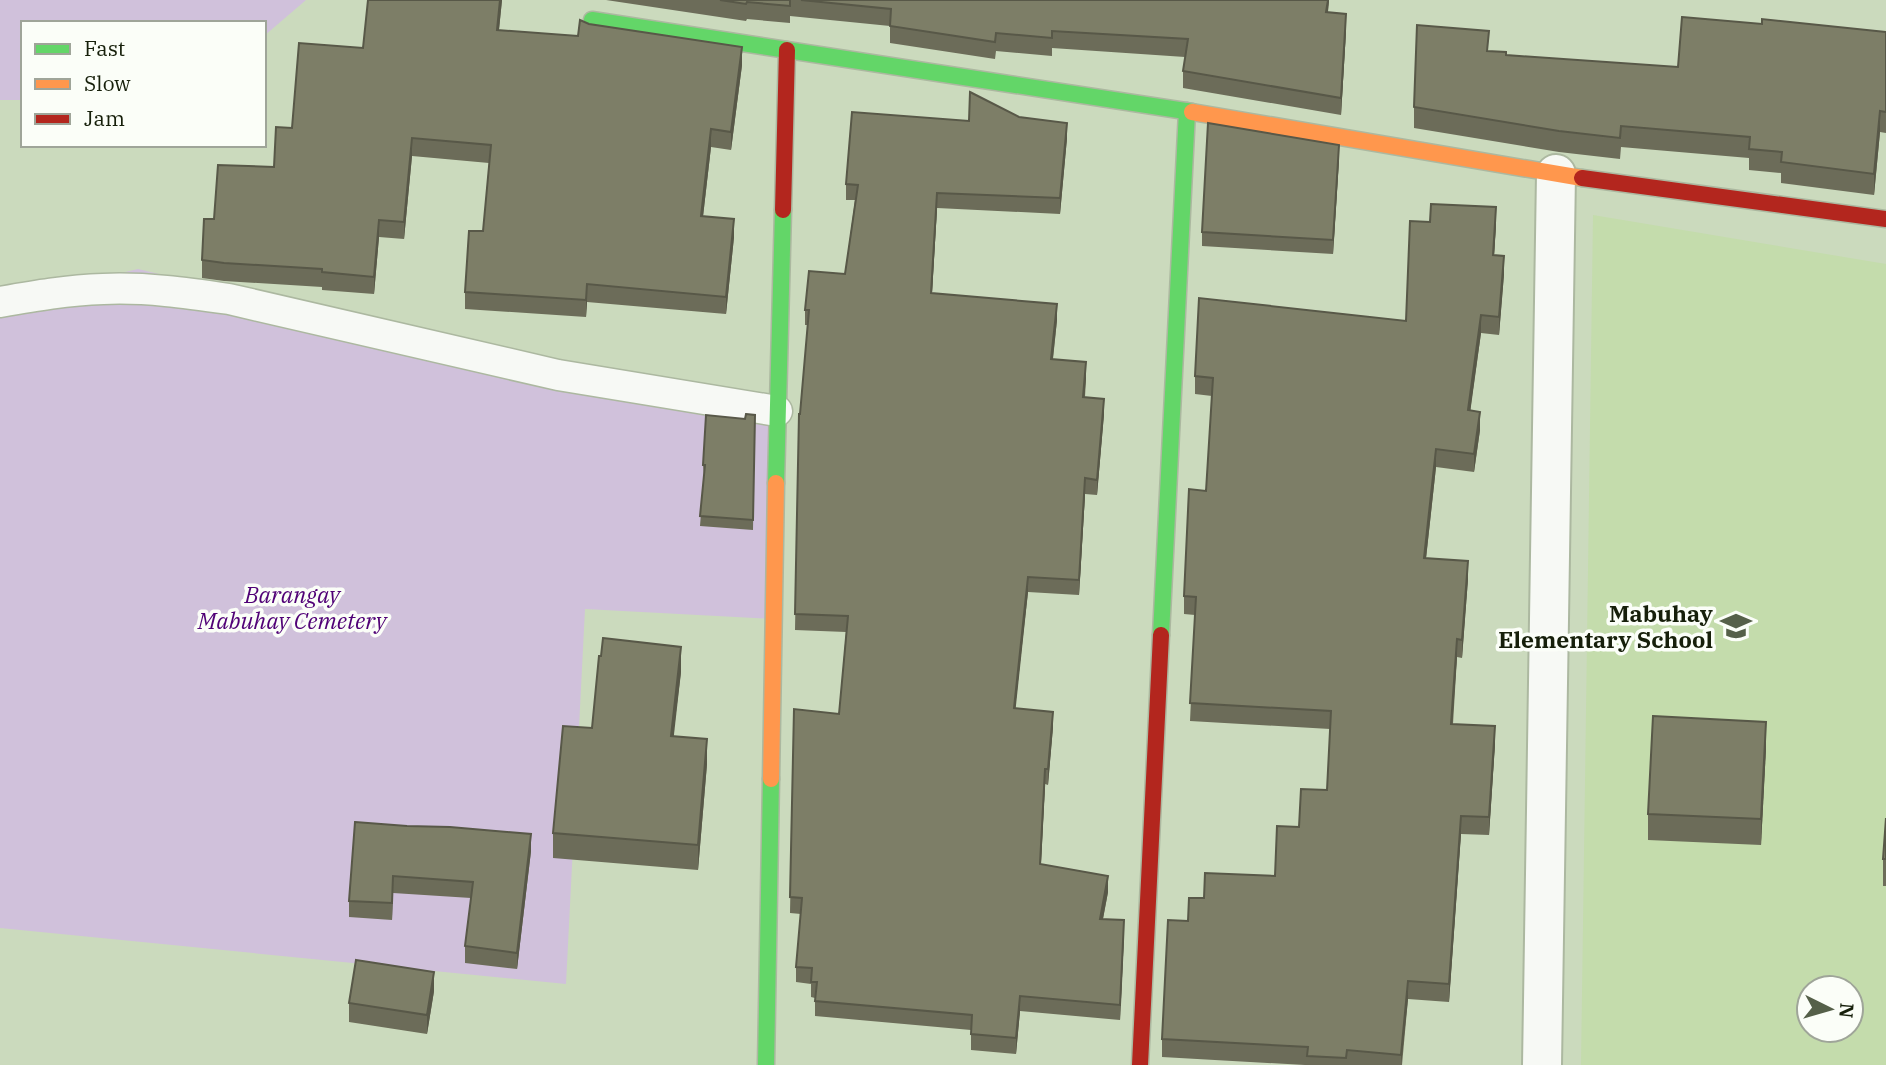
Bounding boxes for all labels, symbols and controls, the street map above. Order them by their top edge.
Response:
legend [21,21,266,147]
text: Fast [84,34,125,62]
text: Slow [84,69,131,97]
text: Jam [84,104,125,132]
park label: Barangay Mabuhay Cemetery [197,579,389,635]
place label: Mabuhay Elementary School [1498,598,1713,654]
school or university icon: Mabuhay Elementary School [1719,609,1753,643]
north arrow [1795,974,1865,1044]
text: N [1834,1002,1860,1019]

